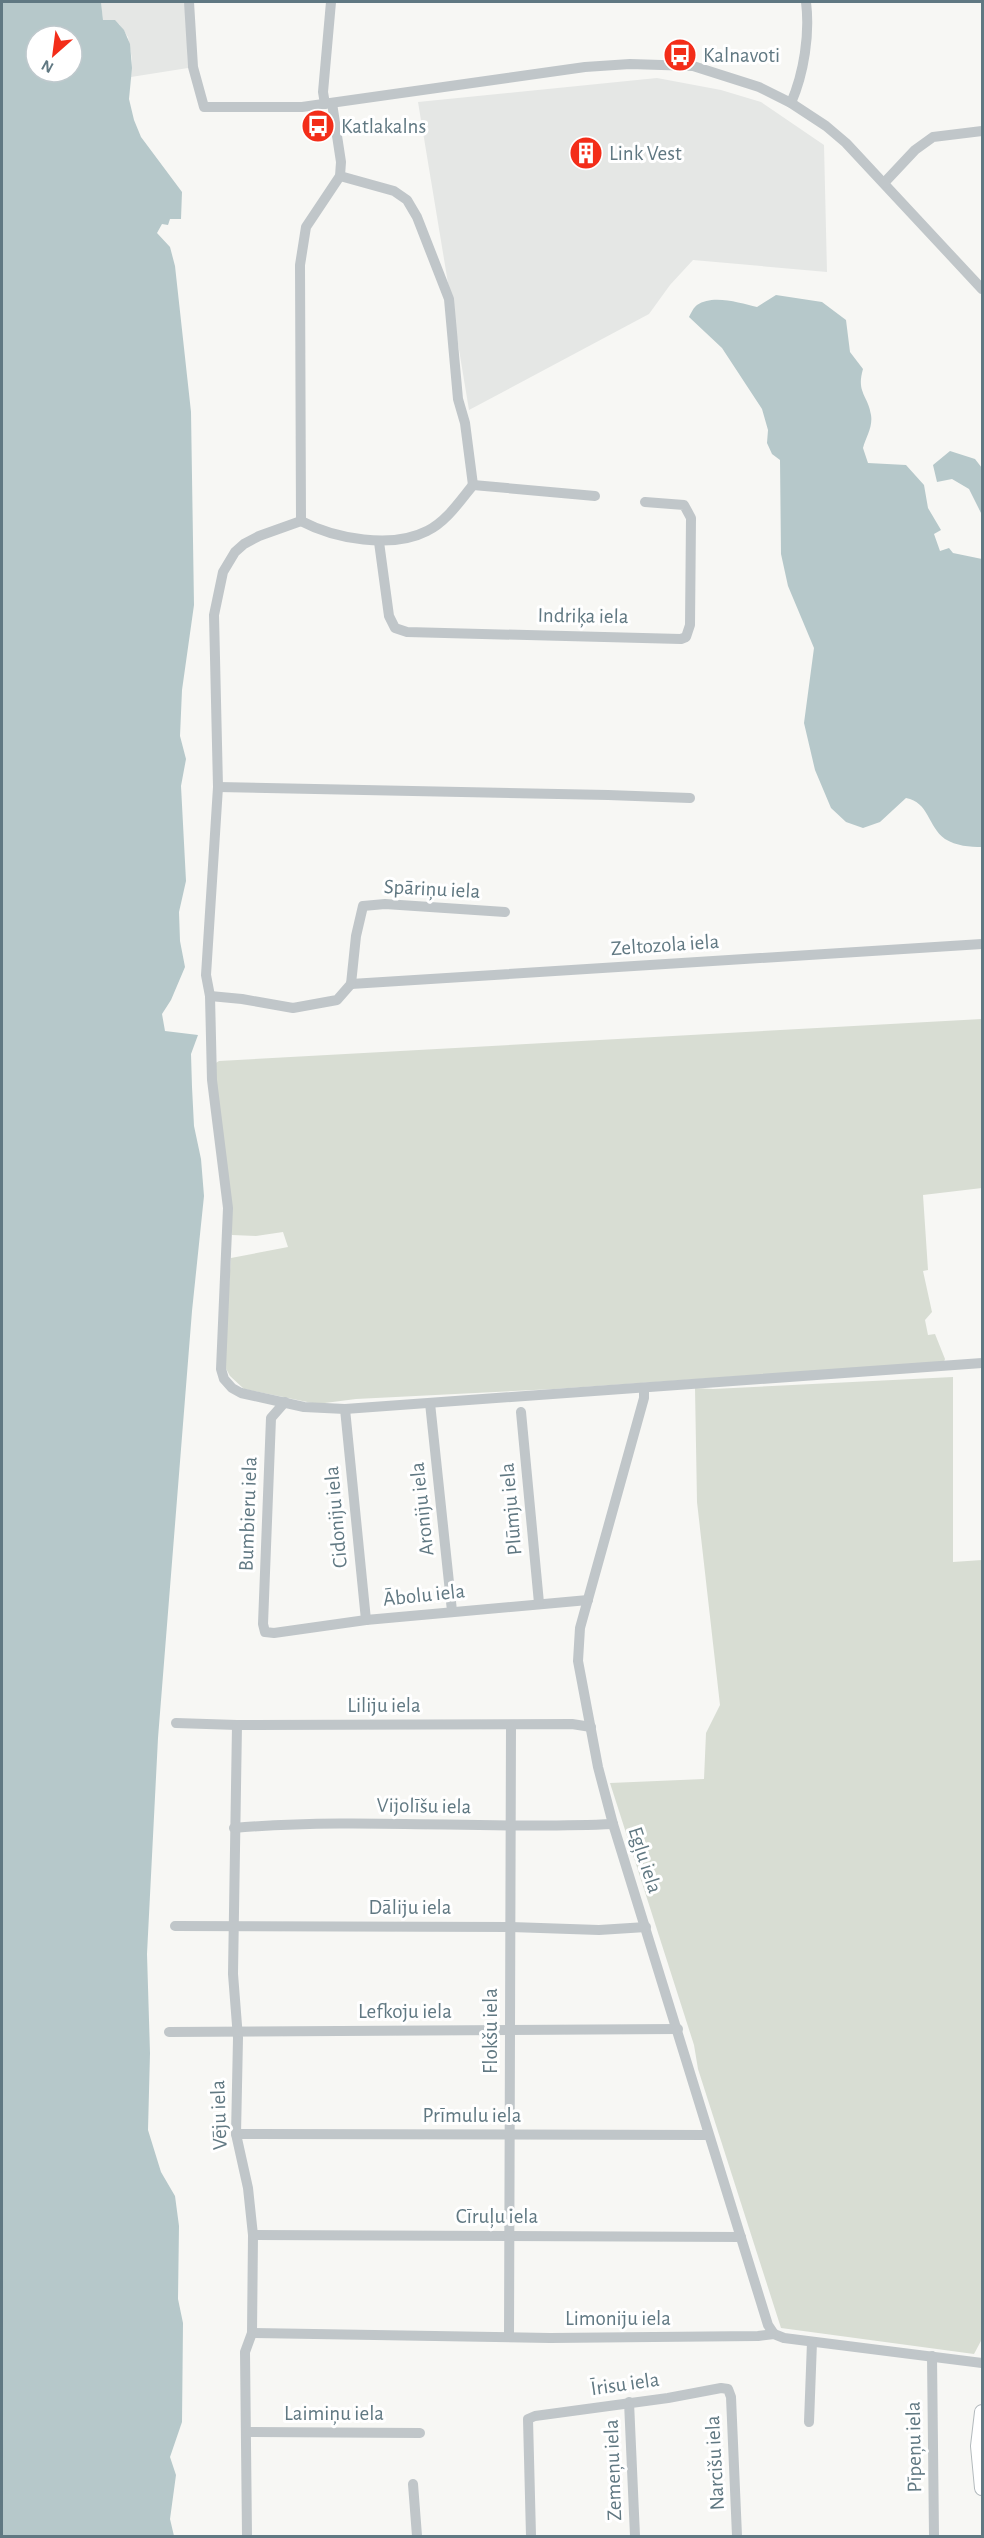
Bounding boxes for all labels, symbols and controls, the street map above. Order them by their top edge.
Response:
north arrow [24,24,84,84]
bus stop icon: Kalnavoti [662,37,698,73]
place label: Kalnavoti [703,45,780,66]
text: N [39,57,56,76]
bus stop icon: Katlakalns [300,108,336,144]
place label: Katlakalns [341,116,426,137]
building icon: Link Vest [568,135,604,171]
place label: Link Vest [609,143,682,164]
street label: Indriķa iela [537,605,629,629]
street label: Spāriņu iela [383,876,481,904]
street label: Zeltozola iela [610,931,720,959]
street label: Bumbieru iela [236,1456,261,1572]
street label: Aroniju iela [407,1461,437,1557]
street label: Plūmju iela [496,1462,526,1556]
street label: Cidoniju iela [321,1465,351,1569]
street label: Ābolu iela [382,1579,466,1610]
street label: Liliju iela [347,1695,421,1716]
street label: Vijolīšu iela [376,1795,472,1817]
street label: Egļu iela [623,1824,666,1897]
street label: Dāliju iela [369,1897,452,1918]
street label: Flokšu iela [480,1988,501,2074]
street label: Lefkoju iela [358,2001,452,2022]
street label: Vēju iela [207,2079,231,2150]
street label: Prīmulu iela [422,2105,522,2126]
street label: Cīruļu iela [456,2206,539,2229]
street label: Limoniju iela [565,2308,671,2329]
street label: Īrisu iela [589,2368,661,2399]
street label: Pīpeņu iela [903,2401,927,2493]
street label: Laimiņu iela [284,2403,384,2426]
street label: Narcišu iela [702,2415,728,2511]
street label: Zemeņu iela [601,2419,627,2521]

